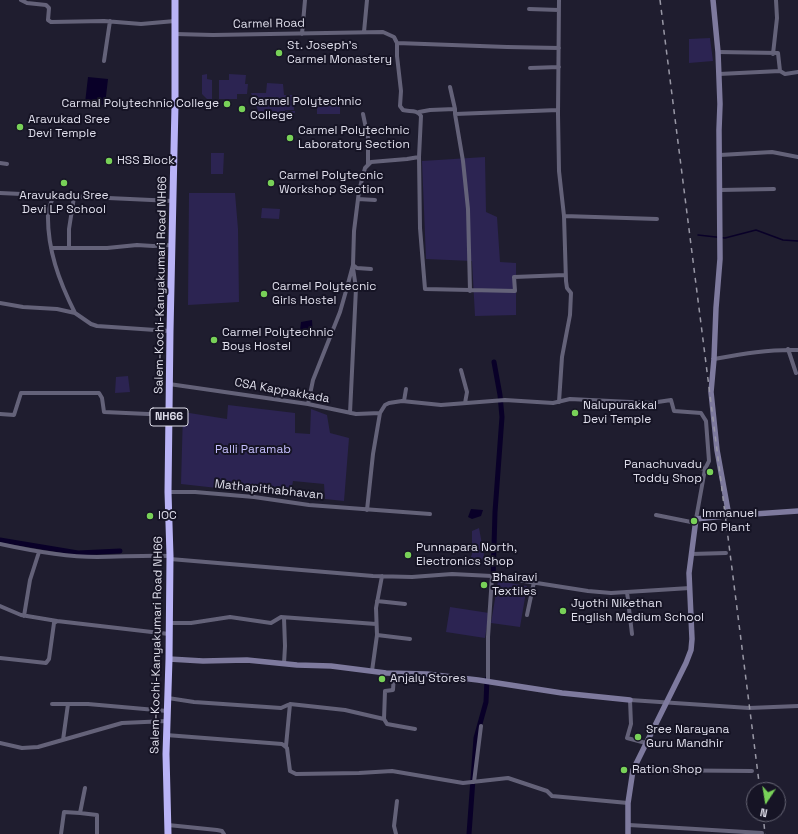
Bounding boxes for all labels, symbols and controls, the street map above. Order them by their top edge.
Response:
street label: Carmel Road [233,16,305,32]
place label: St. Joseph's Carmel Monastery [287,39,392,67]
marker: St. Joseph's Carmel Monastery [274,48,284,58]
place label: Carmel Polytechnic College [250,95,362,123]
place label: Carmal Polytechnic College [62,97,219,111]
marker: Carmal Polytechnic College [222,99,232,109]
marker: Carmel Polytechnic College [237,104,247,114]
place label: Aravukad Sree Devi Temple [28,113,110,141]
marker: Aravukad Sree Devi Temple [15,122,25,132]
place label: Carmel Polytechnic Laboratory Section [298,124,410,152]
marker: Carmel Polytechnic Laboratory Section [285,133,295,143]
place label: HSS Block [117,154,175,168]
marker: HSS Block [104,156,114,166]
place label: Carmel Polytecnic Workshop Section [279,169,384,197]
street label: Salem-Kochi-Kanyakumari Road NH66 [152,176,170,394]
marker: Aravukadu Sree Devi LP School [59,178,69,188]
marker: Carmel Polytecnic Workshop Section [266,178,276,188]
place label: Aravukadu Sree Devi LP School [19,189,109,217]
place label: Carmel Polytecnic Girls Hostel [272,280,376,308]
marker: Carmel Polytecnic Girls Hostel [259,289,269,299]
place label: Carmel Polytechnic Boys Hostel [222,326,334,354]
marker: Carmel Polytechnic Boys Hostel [209,335,219,345]
street label: CSA Kappakkada [233,376,331,406]
place label: Nalupurakkal Devi Temple [583,399,657,427]
road number: NH66 [150,408,188,426]
marker: Nalupurakkal Devi Temple [570,408,580,418]
park label: Palli Paramab [215,443,291,457]
place label: Panachuvadu Toddy Shop [624,458,702,486]
marker: Panachuvadu Toddy Shop [705,467,715,477]
street label: Mathapithabhavan [214,477,324,503]
place label: Immanuel RO Plant [702,507,757,535]
place label: IOC [158,509,177,523]
marker: IOC [145,511,155,521]
marker: Immanuel RO Plant [689,516,699,526]
street label: Salem-Kochi-Kanyakumari Road NH66 [148,536,166,754]
place label: Punnapara North, Electronics Shop [416,541,517,569]
marker: Punnapara North, Electronics Shop [403,550,413,560]
place label: Bhairavi Textiles [492,571,537,599]
marker: Bhairavi Textiles [479,580,489,590]
place label: Jyothi Nikethan English Medium School [571,597,704,625]
marker: Jyothi Nikethan English Medium School [558,606,568,616]
place label: Anjaly Stores [390,672,466,686]
marker: Anjaly Stores [377,674,387,684]
place label: Sree Narayana Guru Mandhir [646,723,729,751]
marker: Sree Narayana Guru Mandhir [633,732,643,742]
place label: Ration Shop [632,763,702,777]
marker: Ration Shop [619,765,629,775]
north arrow [746,782,786,822]
text: N [759,805,769,820]

